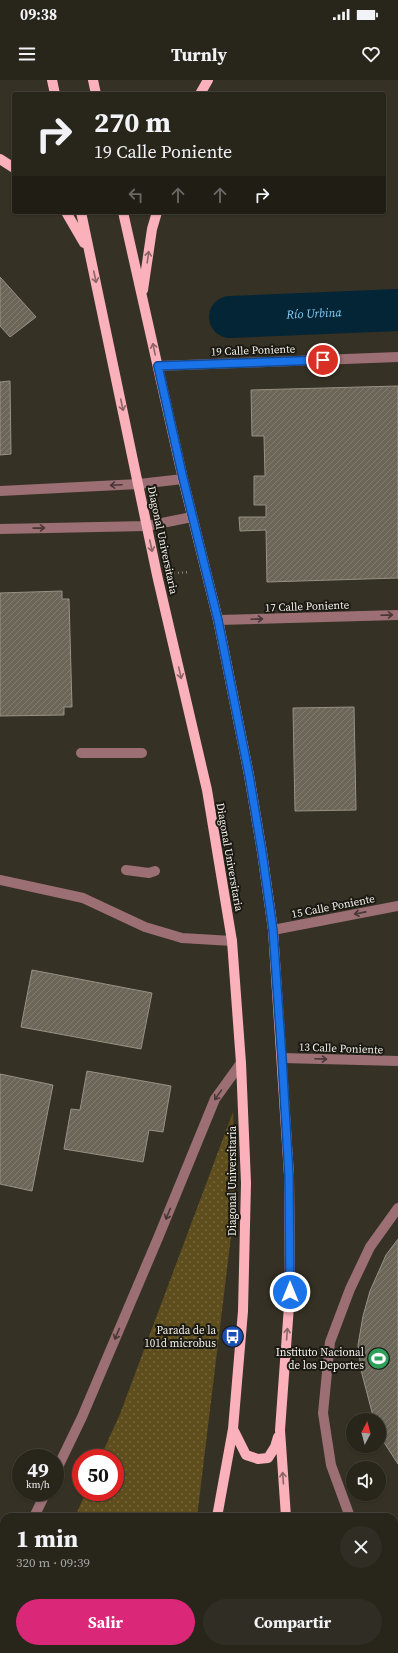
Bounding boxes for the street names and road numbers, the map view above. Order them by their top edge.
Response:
street label: 19 Calle Poniente [211,342,296,359]
street label: Diagonal Universitaria [144,485,181,596]
street label: 17 Calle Poniente [265,598,350,615]
street label: Diagonal Universitaria [213,802,247,913]
street label: 15 Calle Poniente [290,891,376,922]
street label: 13 Calle Poniente [299,1040,384,1057]
street label: Diagonal Universitaria [225,1126,240,1236]

